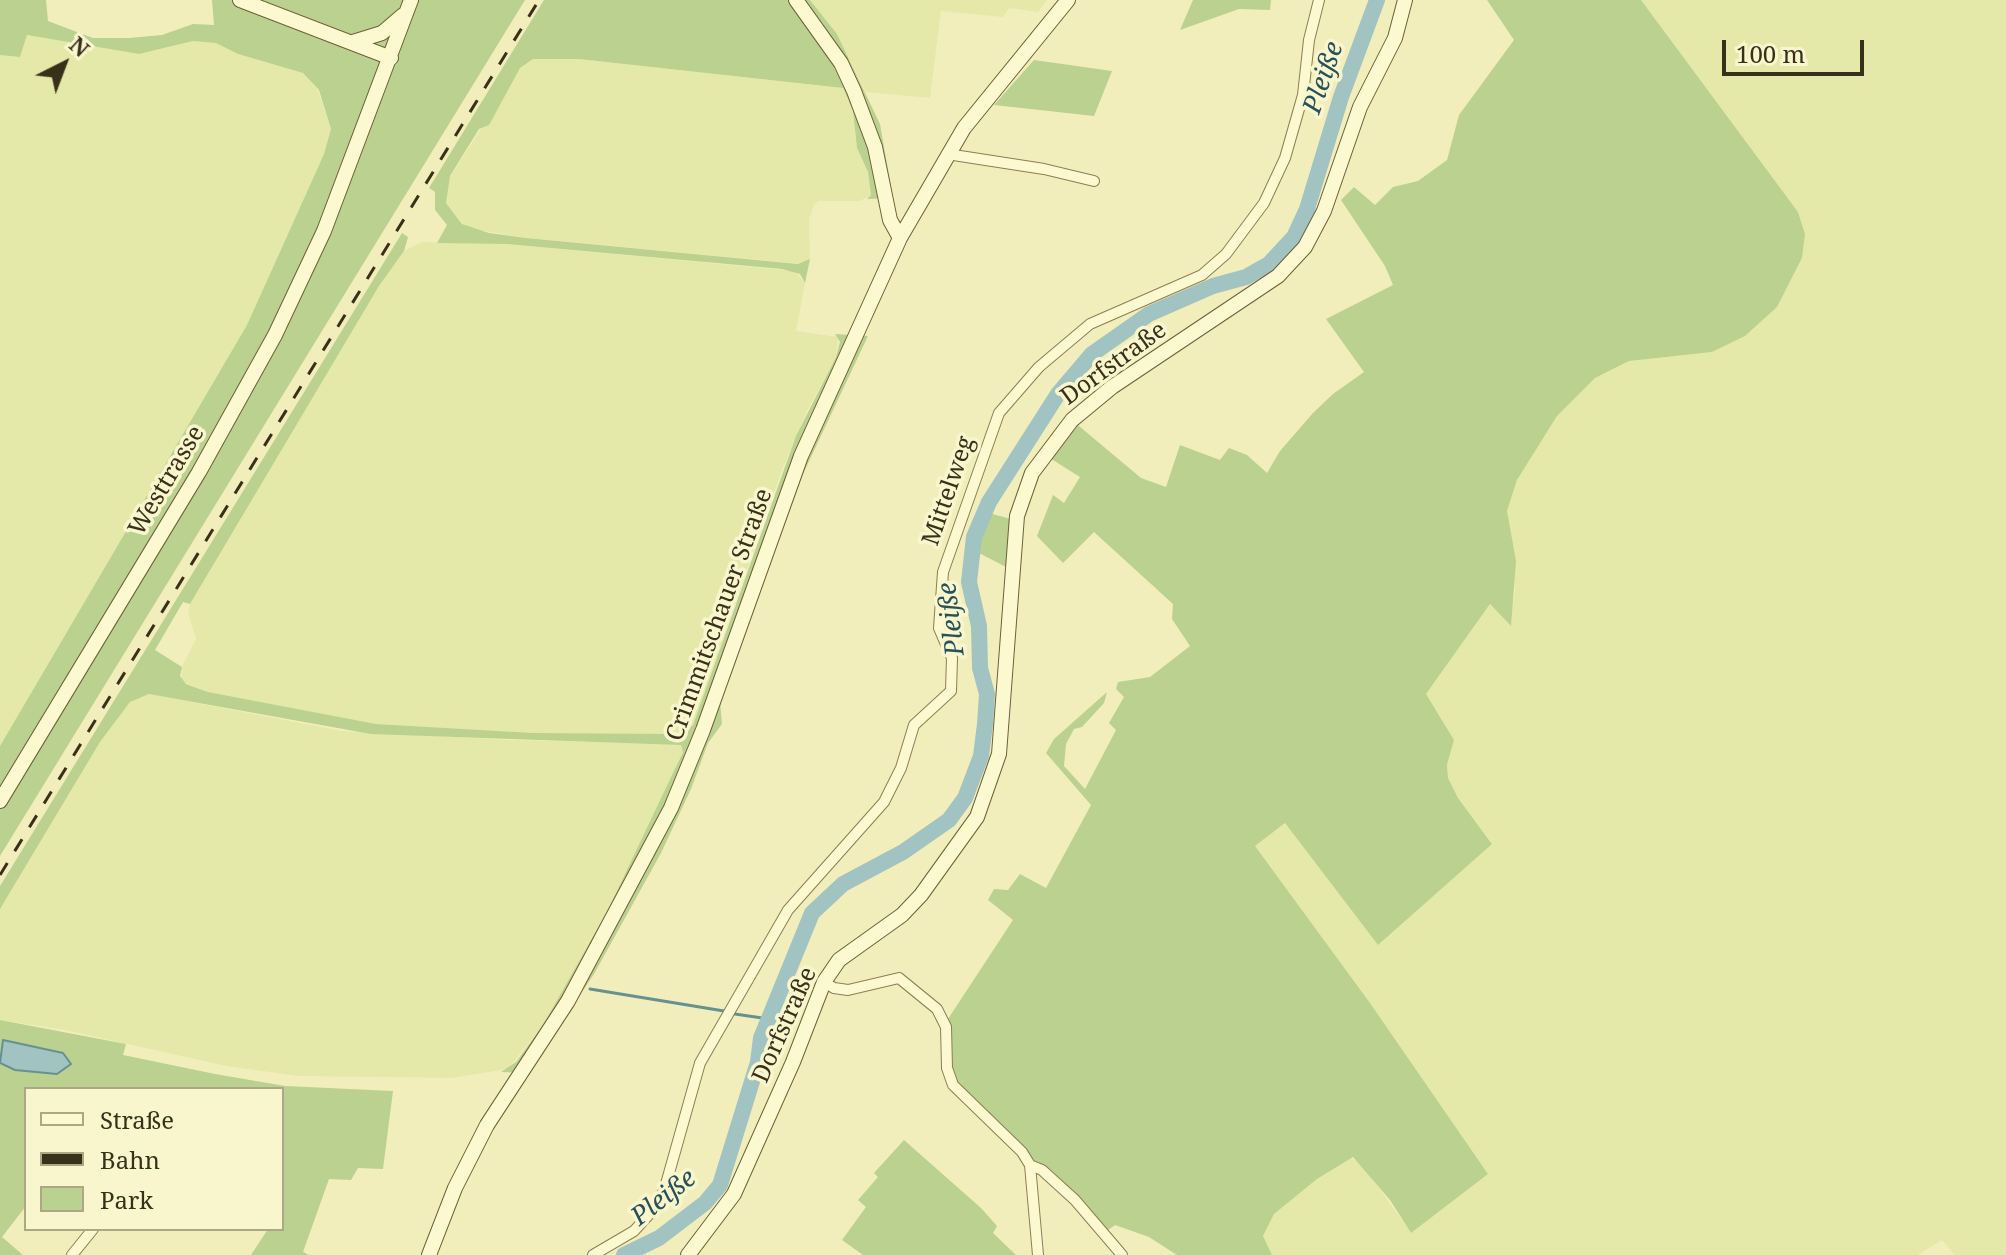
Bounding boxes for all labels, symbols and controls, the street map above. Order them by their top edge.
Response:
north arrow [24,24,104,104]
scale bar [1726,24,1868,74]
text: N [64,29,97,63]
text: 100 m [1736,37,1805,70]
water label: Pleiße [1297,38,1351,118]
street label: Dorfstraße [1056,316,1172,412]
street label: Westtrasse [123,421,211,541]
street label: Mittelweg [917,433,981,549]
street label: Crimmitschauer Straße [661,485,779,745]
water label: Pleiße [932,580,972,658]
street label: Dorfstraße [747,963,823,1087]
legend [24,1087,284,1231]
text: Straße [100,1103,174,1136]
text: Bahn [100,1143,160,1176]
water label: Pleiße [625,1163,703,1233]
text: Park [100,1183,153,1216]

